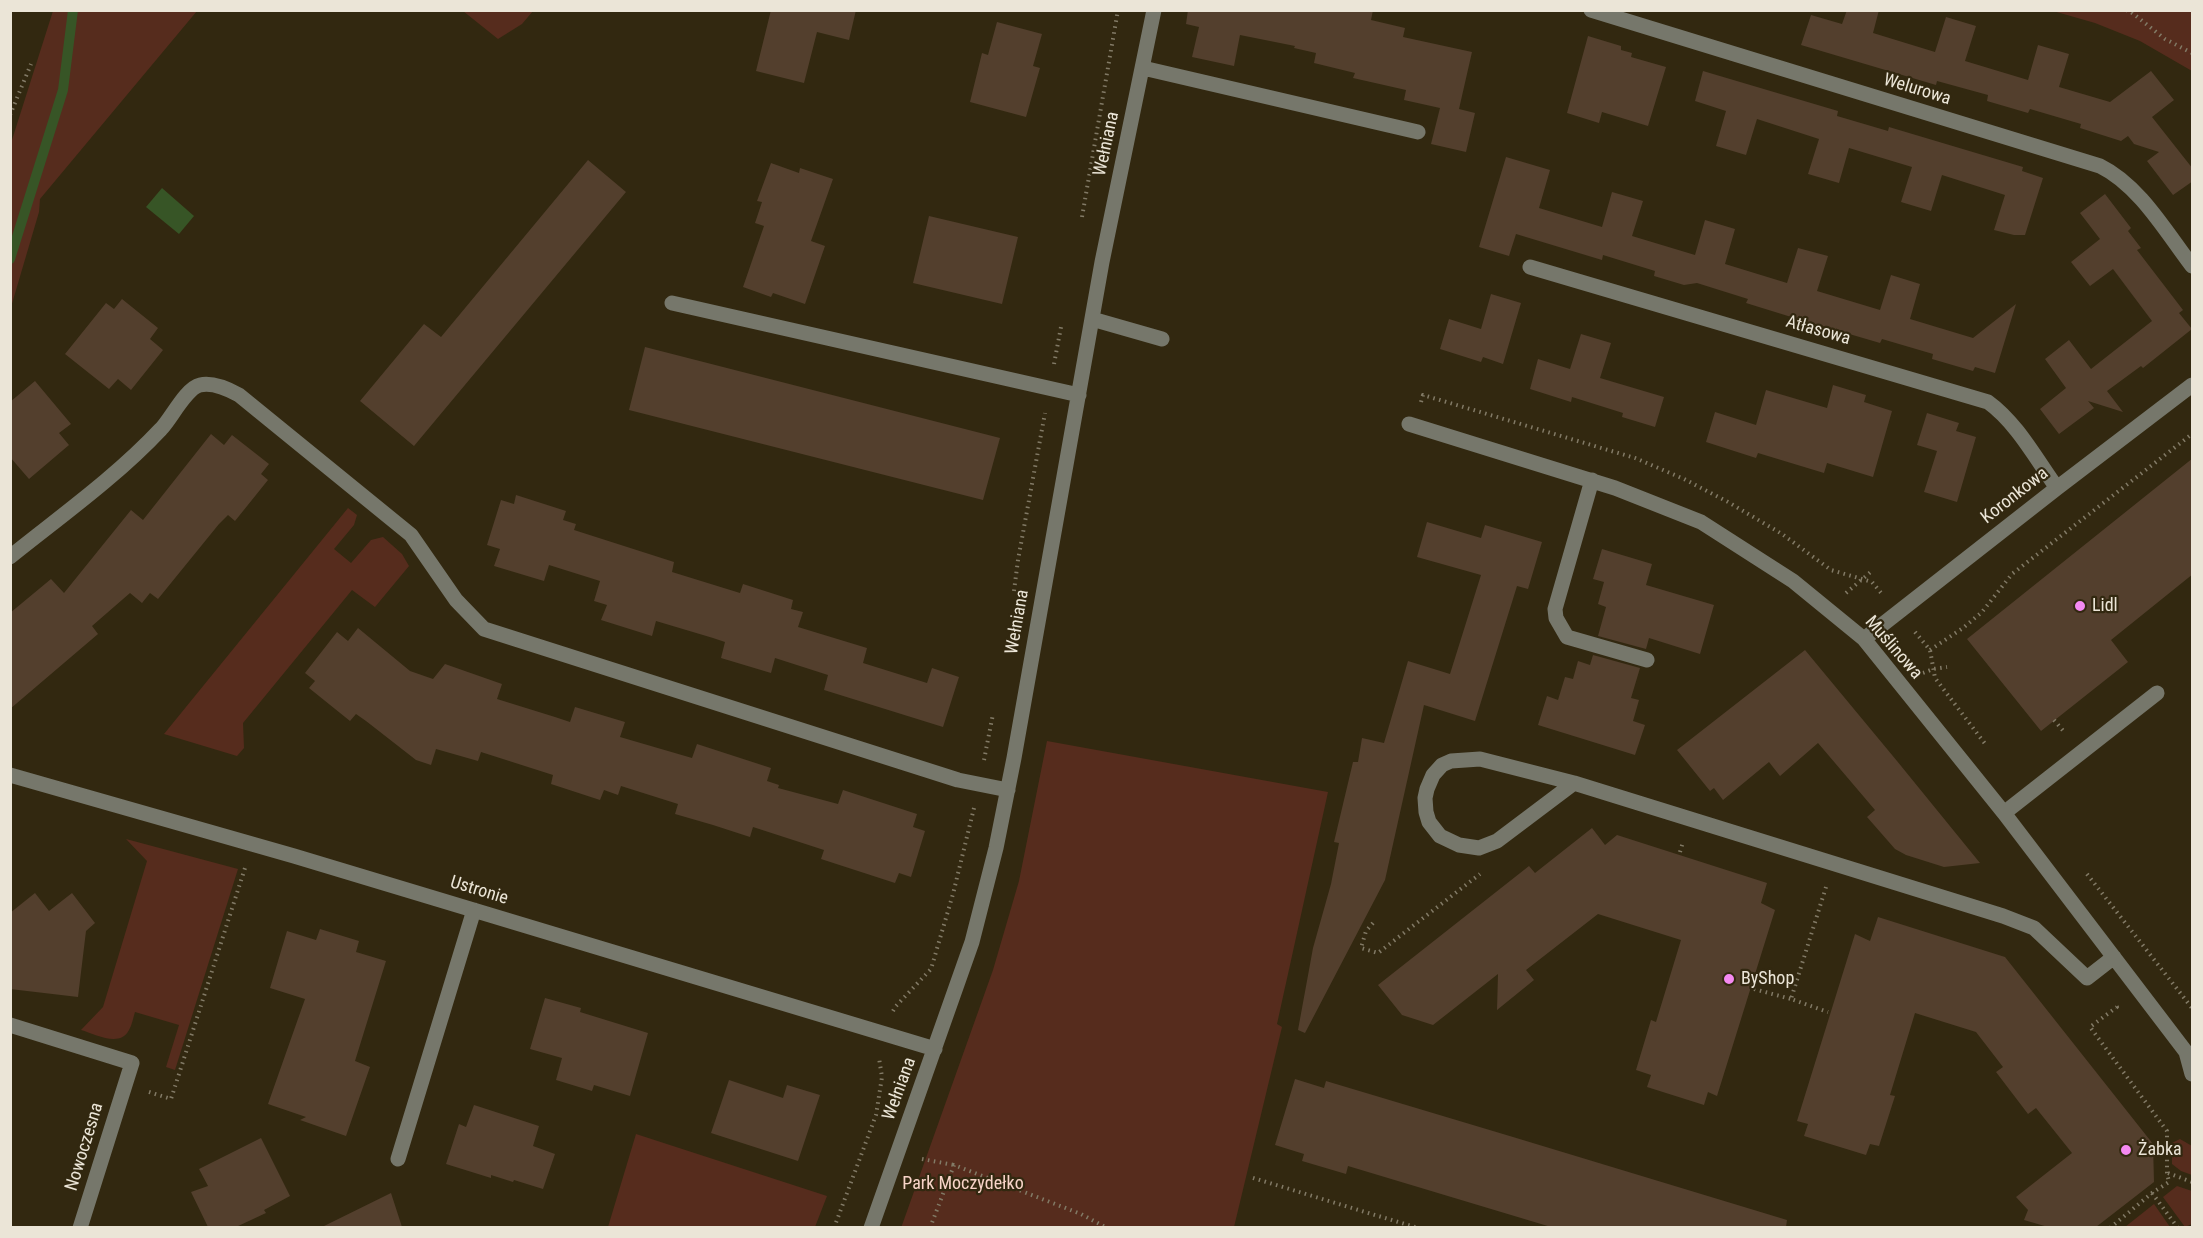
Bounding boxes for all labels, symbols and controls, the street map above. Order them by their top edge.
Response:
street label: Welurowa [1881,70,1953,110]
street label: Wełniana [1090,110,1124,178]
street label: Atłasowa [1783,311,1853,351]
street label: Koronkowa [1977,463,2053,529]
street label: Wełniana [1002,588,1034,656]
place label: Lidl [2092,595,2118,617]
marker: Lidl [2073,599,2087,613]
street label: Muślinowa [1860,612,1926,684]
street label: Ustronie [448,872,510,910]
place label: ByShop [1741,968,1794,990]
marker: ByShop [1722,972,1736,986]
street label: Wełniana [879,1055,921,1123]
street label: Nowoczesna [61,1100,109,1194]
place label: Żabka [2138,1139,2182,1161]
marker: Żabka [2119,1143,2133,1157]
park label: Park Moczydełko [902,1173,1024,1195]

